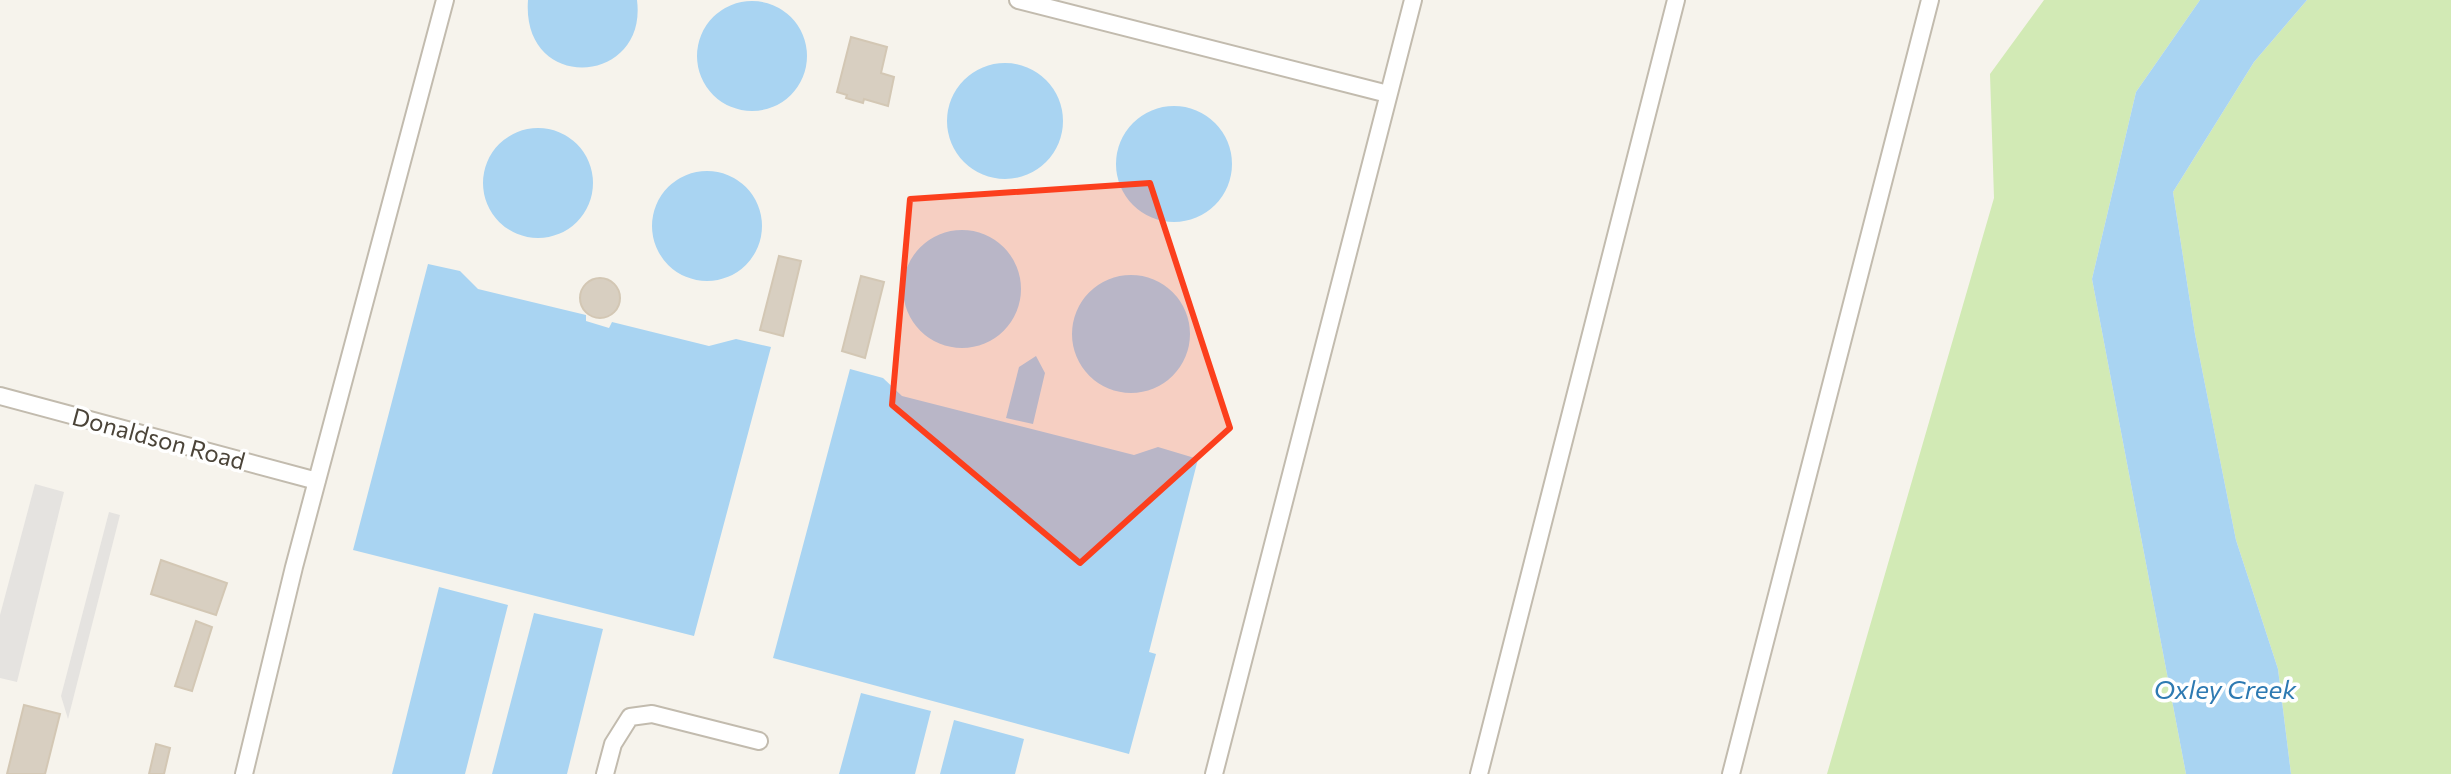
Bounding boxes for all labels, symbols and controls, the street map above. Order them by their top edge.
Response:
street label: Donaldson Road [69,401,249,475]
water label: Oxley Creek [2154,673,2297,704]

